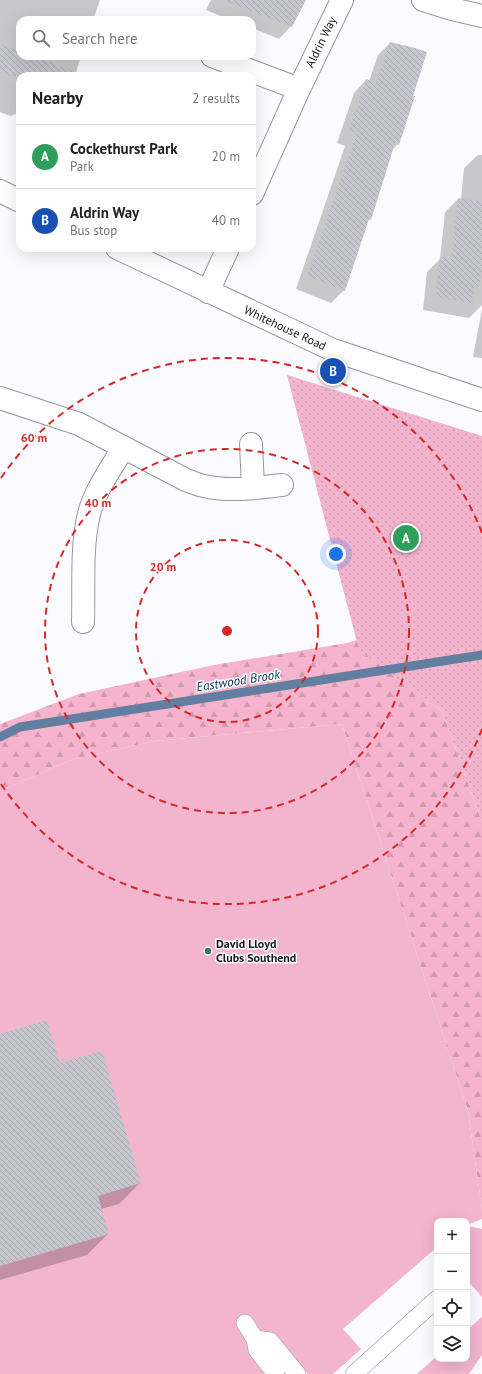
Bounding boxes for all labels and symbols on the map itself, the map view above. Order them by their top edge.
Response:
street label: Aldrin Way [302,14,339,70]
street label: Whitehouse Road [242,302,329,353]
pin: B [320,356,346,386]
text: 60 m [21,430,47,445]
text: 40 m [85,495,111,510]
pin: A [393,523,419,553]
your location [326,544,346,564]
text: 20 m [150,559,176,574]
centre of rings [220,624,234,638]
water label: Eastwood Brook [195,665,282,695]
place label: David Lloyd Clubs Southend [216,936,296,965]
marker: David Lloyd Clubs Southend [203,946,213,956]

